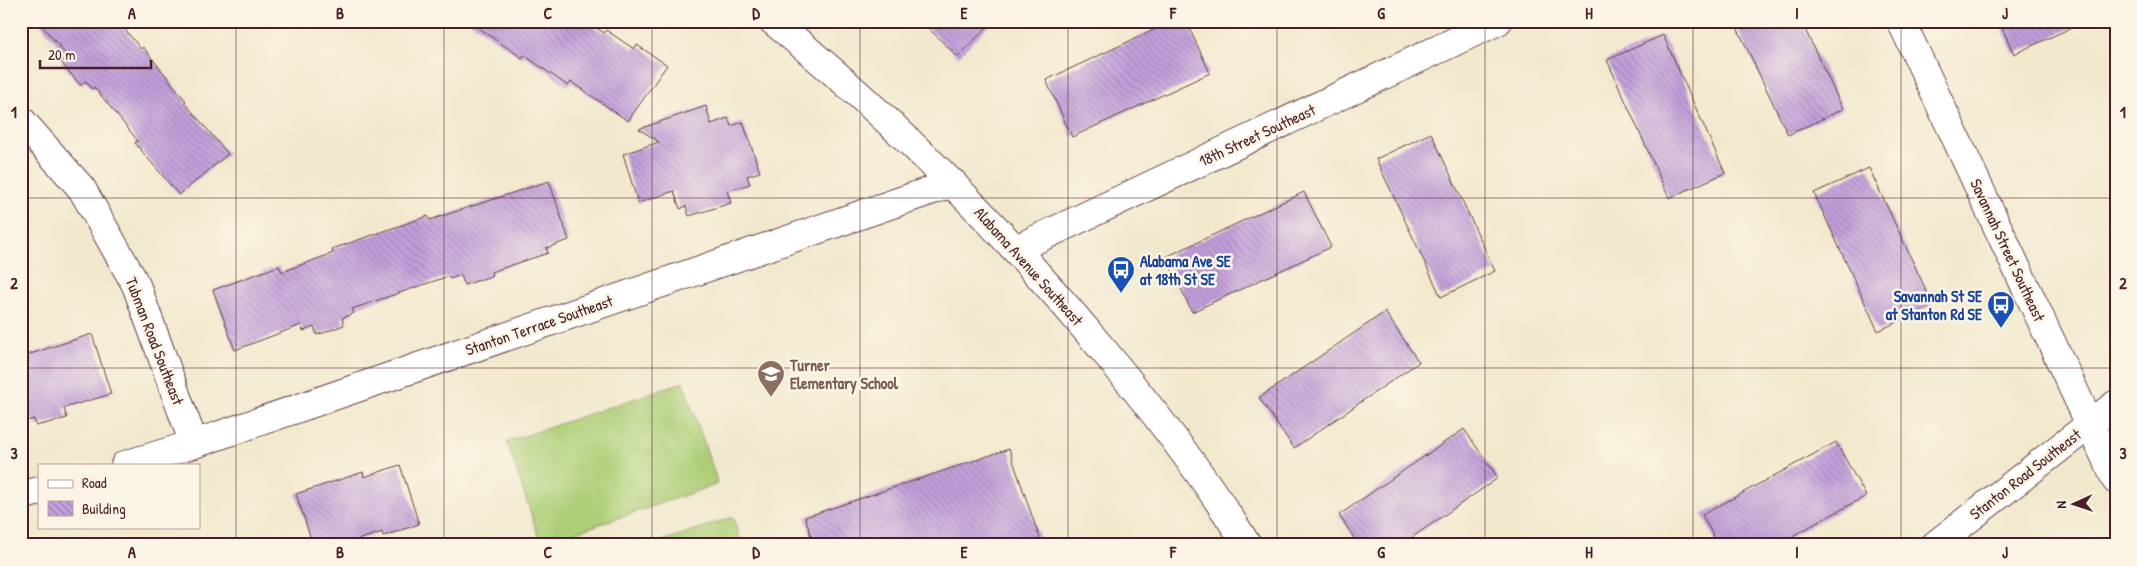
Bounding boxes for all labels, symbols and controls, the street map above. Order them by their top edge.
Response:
text: A [128,2,136,24]
text: B [336,2,344,24]
text: C [544,2,553,24]
text: D [752,2,760,24]
text: E [960,2,968,24]
text: F [1169,2,1177,24]
text: G [1377,2,1385,24]
text: H [1585,2,1593,24]
text: I [1795,2,1799,24]
text: J [2002,2,2008,24]
scale bar [40,38,151,70]
text: 20 m [48,44,75,65]
street label: 18th Street Southeast [1195,98,1319,172]
text: 1 [11,101,17,123]
text: 1 [2120,101,2126,123]
street label: Savannah Street Southeast [1965,175,2051,325]
street label: Alabama Avenue Southeast [970,202,1089,331]
place label: Alabama Ave SE at 18th St SE [1140,250,1232,290]
bus stop icon: Alabama Ave SE at 18th St SE [1106,255,1136,294]
text: 2 [10,272,18,294]
text: 2 [2119,272,2127,294]
street label: Tubman Road Southeast [121,274,190,408]
place label: Savannah St SE at Stanton Rd SE [1886,285,1983,325]
street label: Stanton Terrace Southeast [462,289,616,361]
bus stop icon: Savannah St SE at Stanton Rd SE [1986,290,2016,329]
place label: Turner Elementary School [789,354,899,395]
school or university icon: Turner Elementary School [756,359,786,398]
street label: Stanton Road Southeast [1965,423,2086,524]
text: 3 [10,442,18,464]
text: 3 [2119,442,2127,464]
legend [38,464,200,528]
text: Road [82,472,107,493]
north arrow [2050,478,2100,528]
text: Building [82,498,126,519]
text: N [2051,500,2070,509]
text: A [128,541,136,563]
text: B [336,541,344,563]
text: C [544,541,553,563]
text: D [752,541,760,563]
text: E [960,541,968,563]
text: F [1169,541,1177,563]
text: G [1377,541,1385,563]
text: H [1585,541,1593,563]
text: I [1795,541,1799,563]
text: J [2002,541,2008,563]

